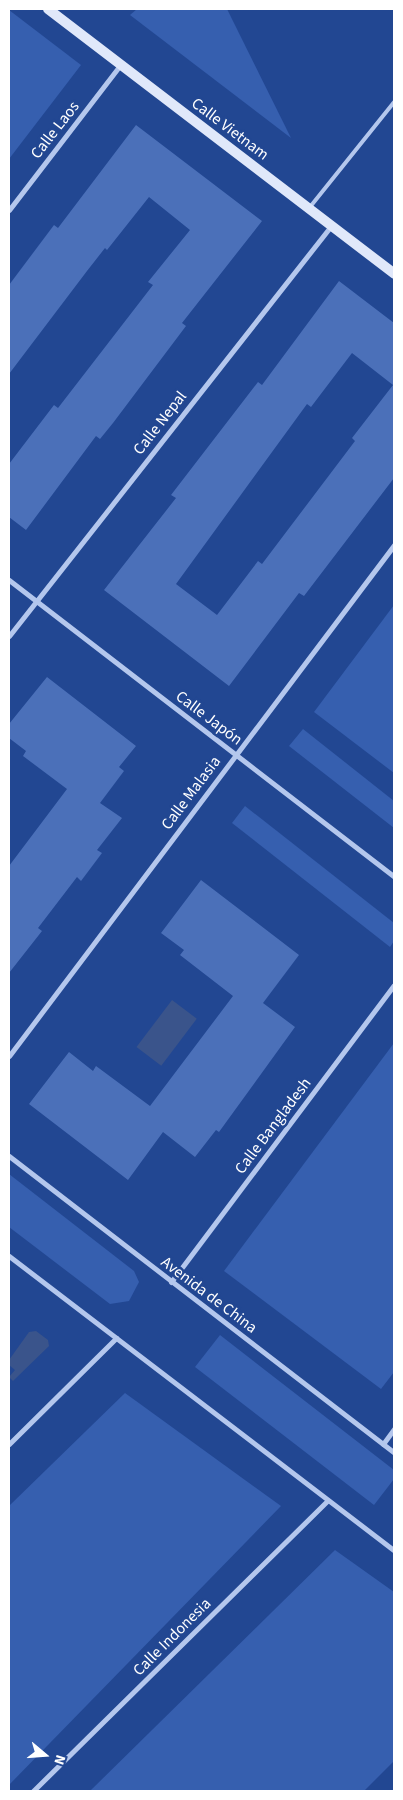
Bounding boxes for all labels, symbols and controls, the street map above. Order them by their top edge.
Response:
street label: Calle Vietnam [188,94,272,164]
street label: Calle Laos [27,97,83,163]
street label: Calle Nepal [129,387,191,459]
street label: Calle Japón [172,687,246,749]
street label: Calle Malasia [157,752,225,834]
street label: Calle Bangladesh [231,1074,315,1178]
street label: Avenida de China [157,1253,261,1337]
street label: Calle Indonesia [129,1594,215,1680]
north arrow [20,1730,70,1780]
text: N [48,1752,70,1767]

